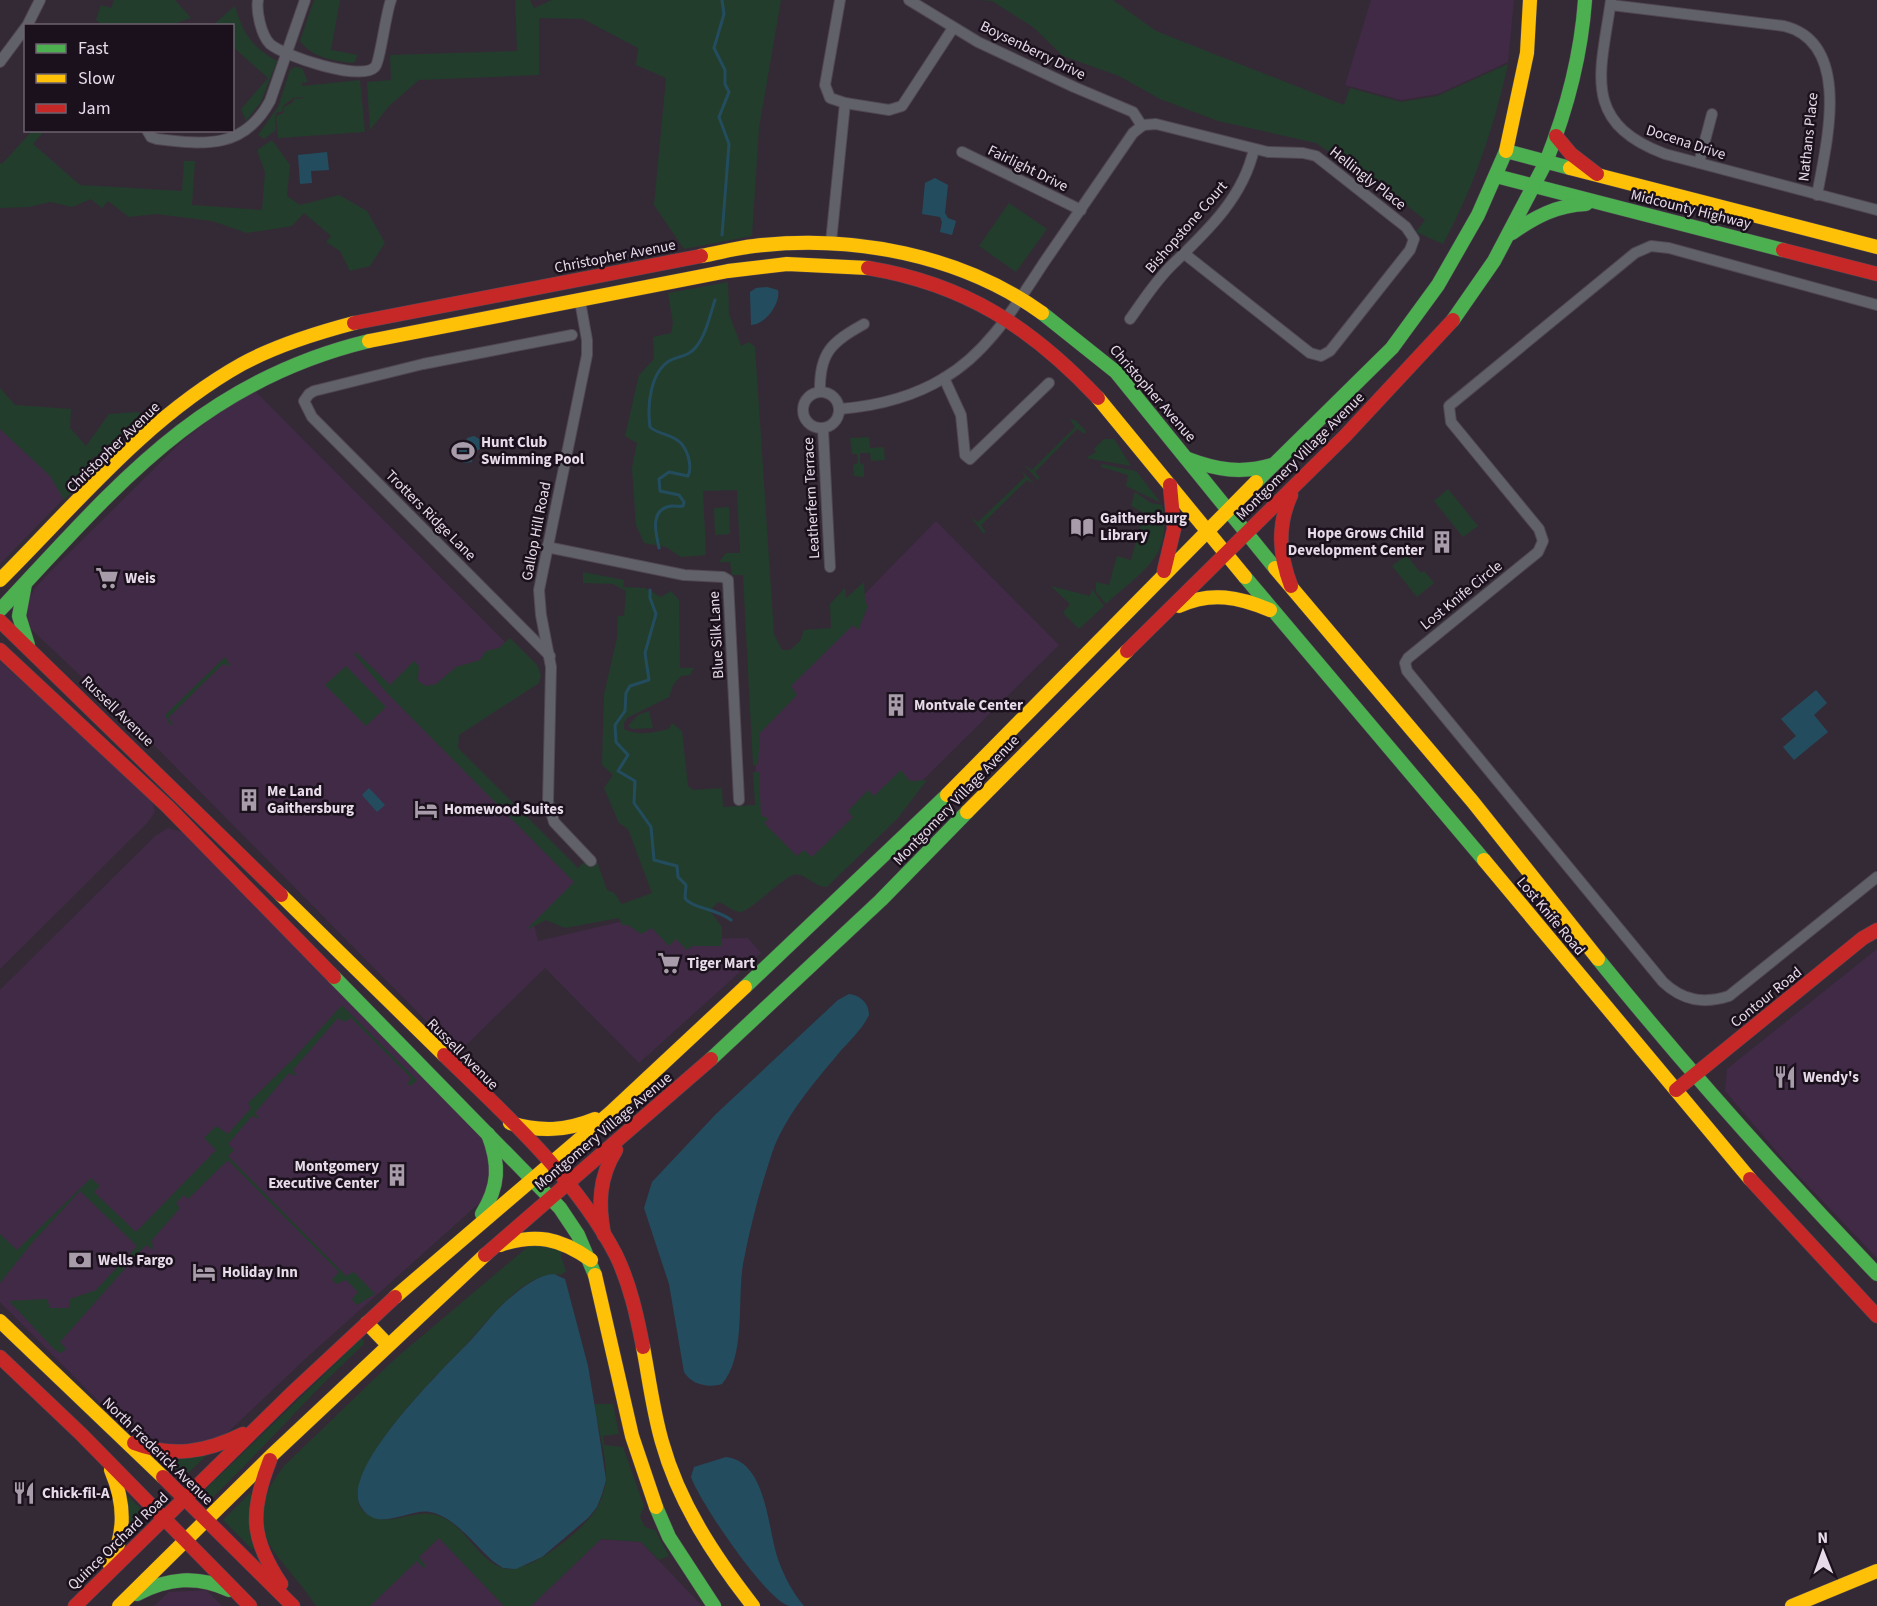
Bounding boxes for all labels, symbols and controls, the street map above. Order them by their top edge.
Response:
street label: Boysenberry Drive [977,16,1089,85]
legend [24,24,234,132]
text: Fast [78,36,109,61]
text: Slow [78,66,115,91]
street label: Nathans Place [1793,92,1824,182]
text: Jam [78,96,111,121]
street label: Docena Drive [1643,120,1728,165]
street label: Fairlight Drive [984,140,1072,197]
street label: Hellingly Place [1325,142,1410,215]
street label: Bishopstone Court [1140,177,1232,278]
street label: Midcounty Highway [1628,184,1753,235]
street label: Christopher Avenue [553,234,677,279]
street label: Christopher Avenue [1104,340,1201,447]
street label: Montgomery Village Avenue [1231,387,1369,525]
street label: Christopher Avenue [62,397,165,498]
place label: Hunt Club Swimming Pool [481,432,585,470]
street label: Leatherfern Terrace [798,437,825,559]
sports icon: Hunt Club Swimming Pool [450,438,476,464]
street label: Trotters Ridge Lane [381,465,481,565]
street label: Gallop Hill Road [517,480,556,582]
place label: Gaithersburg Library [1100,508,1187,546]
library icon: Gaithersburg Library [1069,514,1095,540]
place label: Hope Grows Child Development Center [1288,523,1424,561]
building icon: Hope Grows Child Development Center [1429,529,1455,555]
street label: Lost Knife Circle [1416,556,1507,635]
supermarket icon: Weis [94,565,120,591]
place label: Weis [125,568,156,589]
street label: Blue Silk Lane [704,591,729,679]
street label: Russell Avenue [77,671,159,751]
building icon: Montvale Center [883,692,909,718]
place label: Montvale Center [914,695,1023,716]
street label: Montgomery Village Avenue [888,731,1024,870]
place label: Me Land Gaithersburg [267,781,354,819]
building icon: Me Land Gaithersburg [236,787,262,813]
hotel icon: Homewood Suites [413,796,439,822]
place label: Homewood Suites [444,799,564,820]
street label: Lost Knife Road [1511,873,1590,960]
supermarket icon: Tiger Mart [656,950,682,976]
place label: Tiger Mart [687,953,755,974]
street label: Contour Road [1726,962,1807,1033]
street label: Russell Avenue [422,1014,503,1095]
restaurant icon: Wendy's [1772,1064,1798,1090]
street label: Montgomery Village Avenue [530,1067,677,1195]
place label: Wendy's [1803,1067,1859,1088]
place label: Montgomery Executive Center [268,1156,379,1194]
building icon: Montgomery Executive Center [384,1162,410,1188]
bank icon: Wells Fargo [67,1247,93,1273]
place label: Wells Fargo [98,1250,173,1271]
hotel icon: Holiday Inn [191,1259,217,1285]
place label: Holiday Inn [222,1262,298,1283]
street label: North Frederick Avenue [97,1393,218,1510]
restaurant icon: Chick-fil-A [11,1480,37,1506]
place label: Chick-fil-A [42,1483,110,1504]
street label: Quince Orchard Road [63,1488,174,1595]
north arrow [1793,1522,1853,1582]
text: N [1817,1527,1828,1549]

